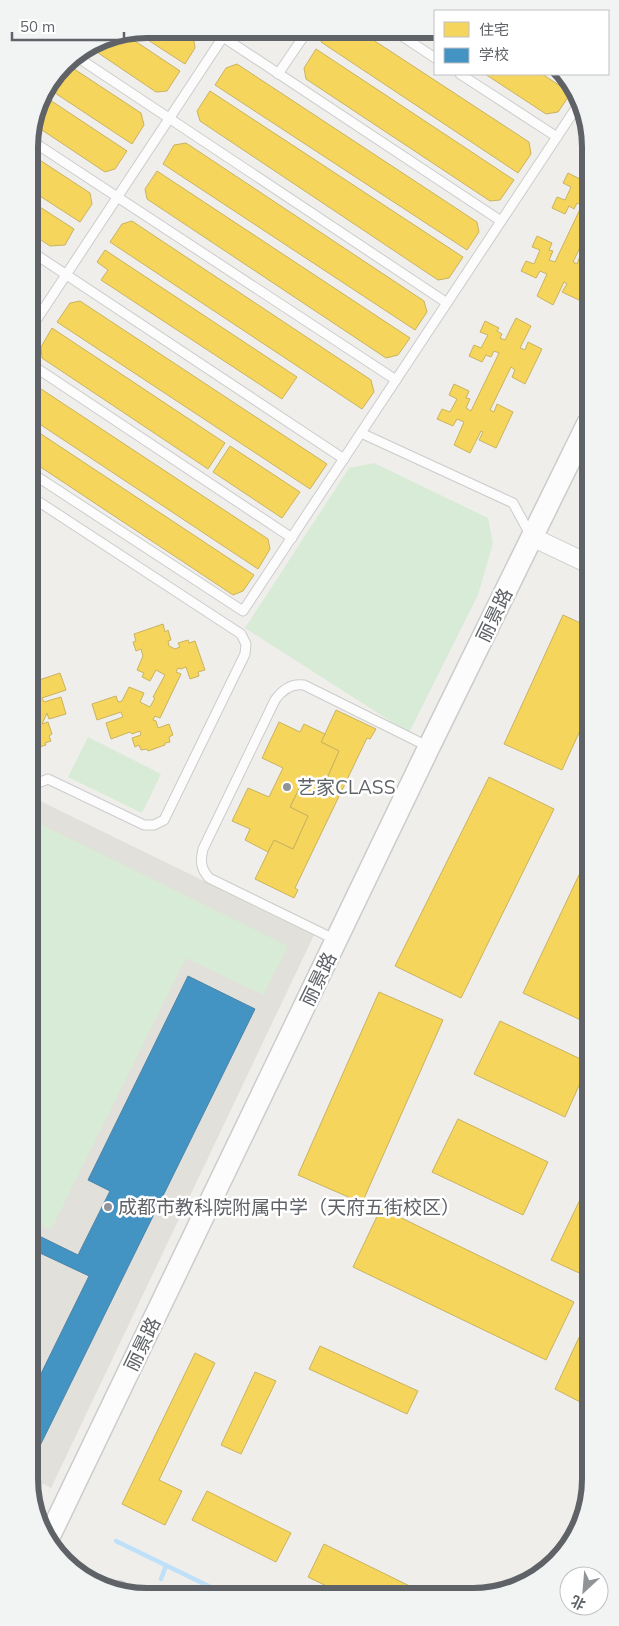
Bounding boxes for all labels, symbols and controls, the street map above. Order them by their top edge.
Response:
scale bar [12,10,125,42]
legend [434,10,609,75]
text: 50 m [20,17,55,36]
text: 住宅 [479,20,509,39]
text: 学校 [479,45,509,64]
street label: 丽景路 [471,584,517,646]
place label: 艺家CLASS [297,775,395,799]
marker: 艺家CLASS [281,781,293,793]
street label: 丽景路 [295,948,341,1010]
place label: 成都市教科院附属中学（天府五街校区） [118,1195,460,1219]
marker: 成都市教科院附属中学（天府五街校区） [102,1201,114,1213]
street label: 丽景路 [119,1313,165,1375]
north arrow [559,1566,609,1616]
text: 北 [568,1592,589,1614]

